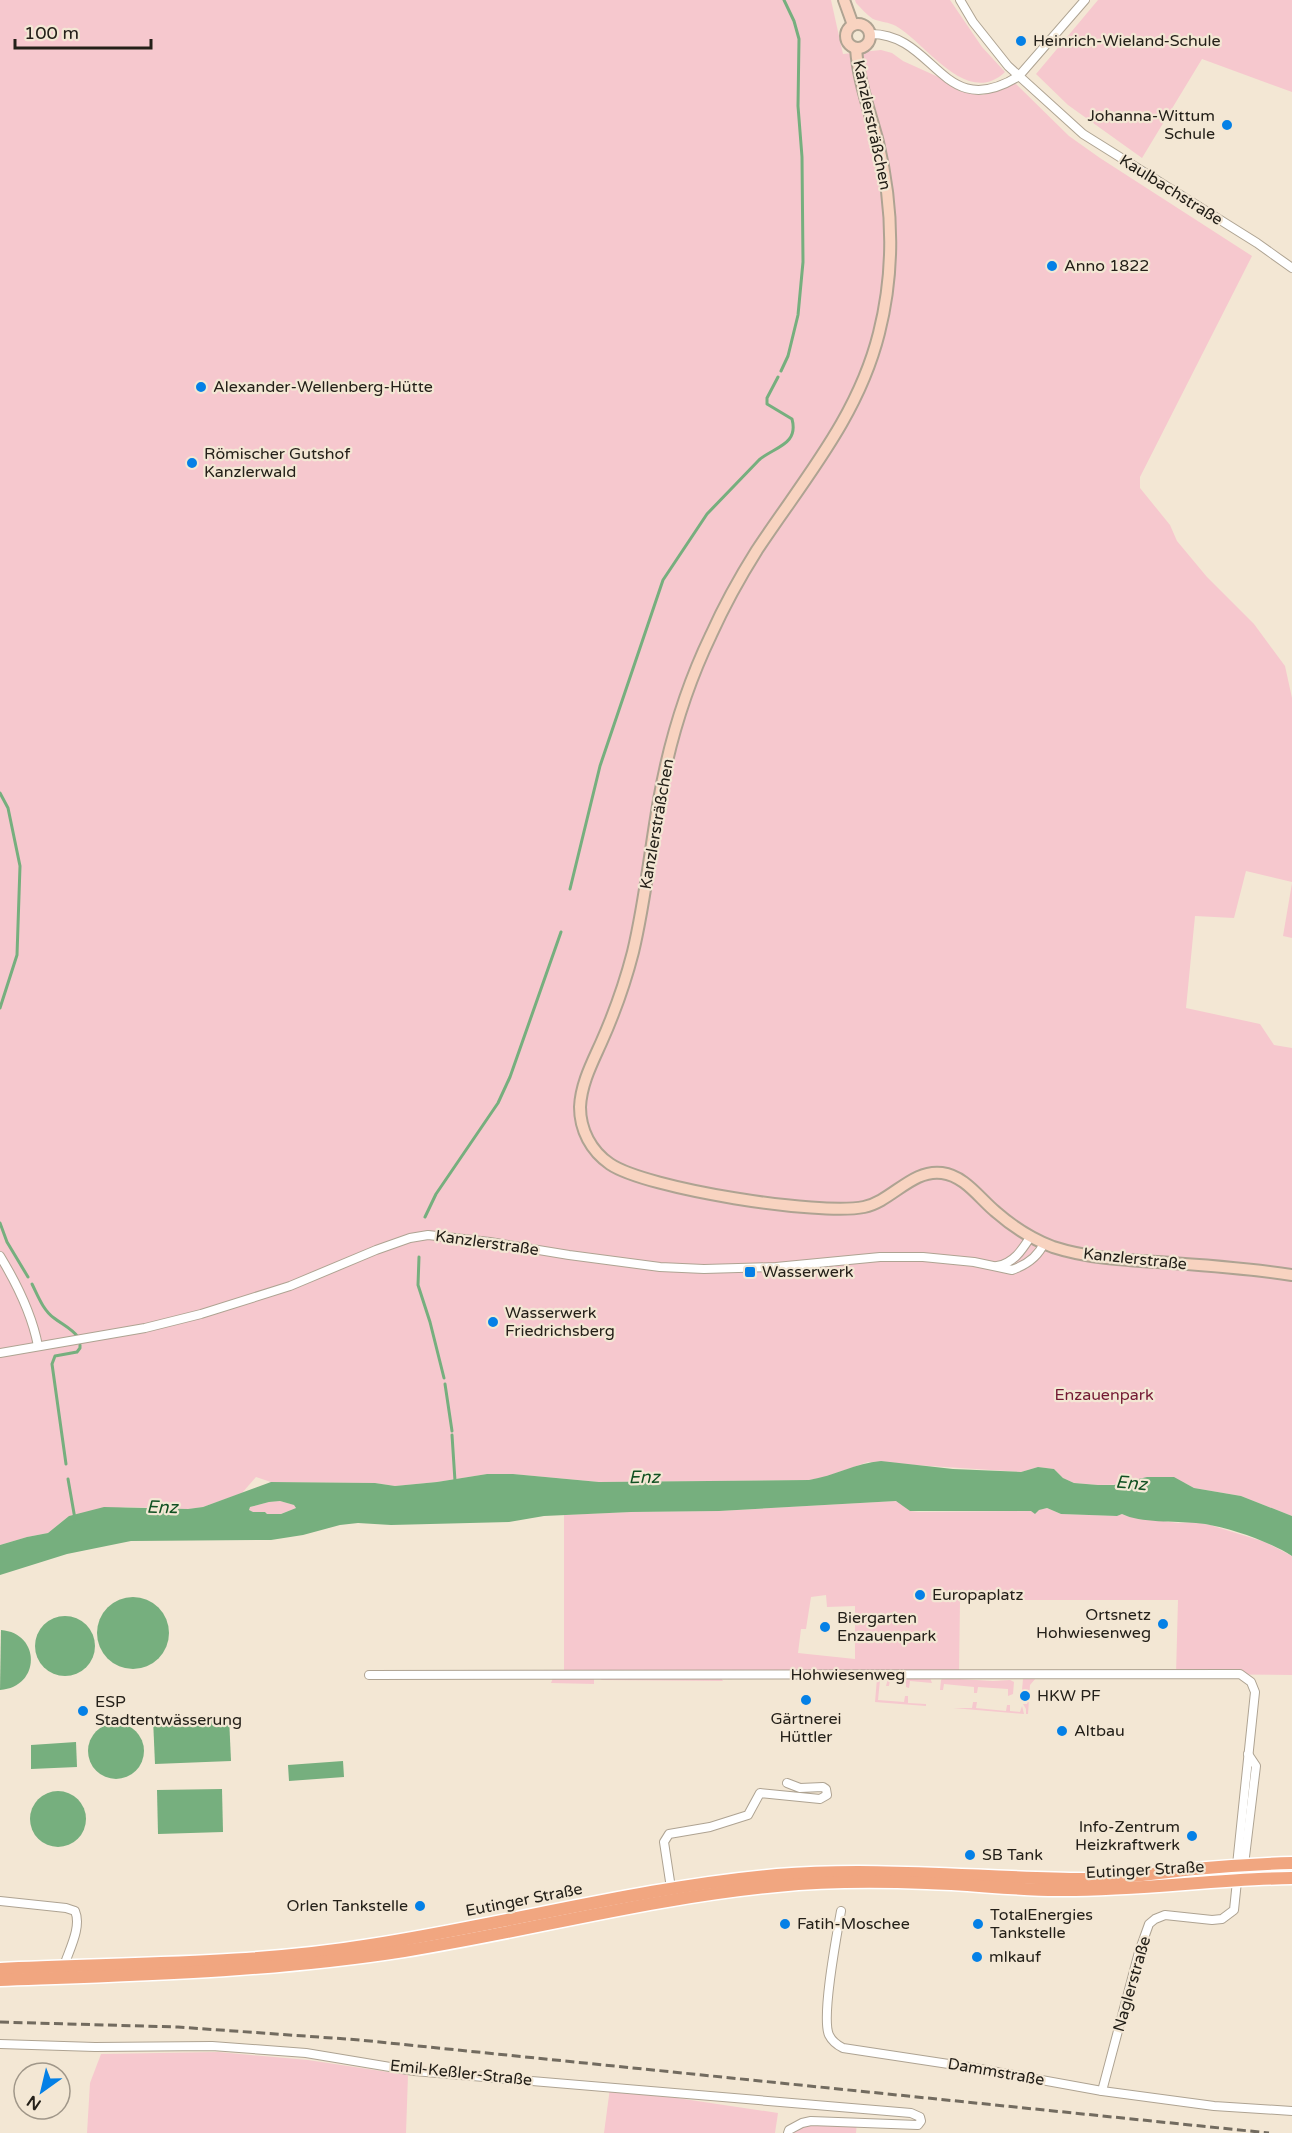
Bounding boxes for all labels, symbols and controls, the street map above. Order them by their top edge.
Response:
scale bar [15,12,152,50]
text: 100 m [24,22,79,44]
place label: Heinrich-Wieland-Schule [1033,31,1221,51]
marker: Heinrich-Wieland-Schule [1014,34,1028,48]
street label: Kanzlersträßchen [848,58,896,192]
place label: Johanna-Wittum Schule [1087,106,1215,144]
marker: Johanna-Wittum Schule [1220,118,1234,132]
street label: Kaulbachstraße [1116,150,1226,230]
place label: Anno 1822 [1064,256,1149,276]
marker: Anno 1822 [1045,259,1059,273]
place label: Alexander-Wellenberg-Hütte [213,377,433,397]
marker: Alexander-Wellenberg-Hütte [194,380,208,394]
place label: Römischer Gutshof Kanzlerwald [204,444,351,482]
marker: Römischer Gutshof Kanzlerwald [185,456,199,470]
street label: Kanzlersträßchen [636,757,678,891]
street label: Kanzlerstraße [434,1226,540,1260]
street label: Kanzlerstraße [1082,1244,1188,1274]
place label: Wasserwerk [762,1262,854,1282]
marker: Wasserwerk [743,1265,757,1279]
place label: Wasserwerk Friedrichsberg [505,1303,615,1341]
marker: Wasserwerk Friedrichsberg [486,1315,500,1329]
park label: Enzauenpark [1054,1385,1154,1405]
water label: Enz [628,1466,662,1488]
water label: Enz [1114,1471,1150,1495]
water label: Enz [146,1496,180,1518]
place label: Europaplatz [932,1585,1023,1605]
marker: Europaplatz [913,1588,927,1602]
place label: Ortsnetz Hohwiesenweg [1036,1605,1151,1643]
place label: Biergarten Enzauenpark [837,1608,936,1646]
marker: Ortsnetz Hohwiesenweg [1156,1617,1170,1631]
marker: Biergarten Enzauenpark [818,1620,832,1634]
street label: Hohwiesenweg [791,1665,905,1685]
place label: HKW PF [1037,1686,1101,1706]
marker: HKW PF [1018,1689,1032,1703]
place label: ESP Stadtentwässerung [95,1692,242,1730]
marker: Gärtnerei Hüttler [799,1693,813,1707]
marker: ESP Stadtentwässerung [76,1704,90,1718]
place label: Gärtnerei Hüttler [770,1709,842,1747]
place label: Altbau [1074,1721,1125,1741]
marker: Altbau [1055,1724,1069,1738]
place label: Info-Zentrum Heizkraftwerk [1075,1817,1180,1855]
marker: Info-Zentrum Heizkraftwerk [1185,1829,1199,1843]
place label: SB Tank [982,1845,1043,1865]
marker: SB Tank [963,1848,977,1862]
street label: Eutinger Straße [1085,1857,1205,1883]
street label: Eutinger Straße [464,1879,584,1921]
place label: Orlen Tankstelle [287,1896,408,1916]
marker: Orlen Tankstelle [413,1899,427,1913]
place label: TotalEnergies Tankstelle [990,1905,1093,1943]
place label: Fatih-Moschee [797,1914,910,1934]
marker: Fatih-Moschee [778,1917,792,1931]
marker: TotalEnergies Tankstelle [971,1917,985,1931]
street label: Naglerstraße [1109,1934,1155,2034]
place label: mlkauf [989,1947,1042,1967]
marker: mlkauf [970,1950,984,1964]
street label: Dammstraße [946,2054,1046,2090]
street label: Emil-Keßler-Straße [389,2056,533,2090]
north arrow [12,2061,72,2121]
text: N [23,2091,45,2114]

